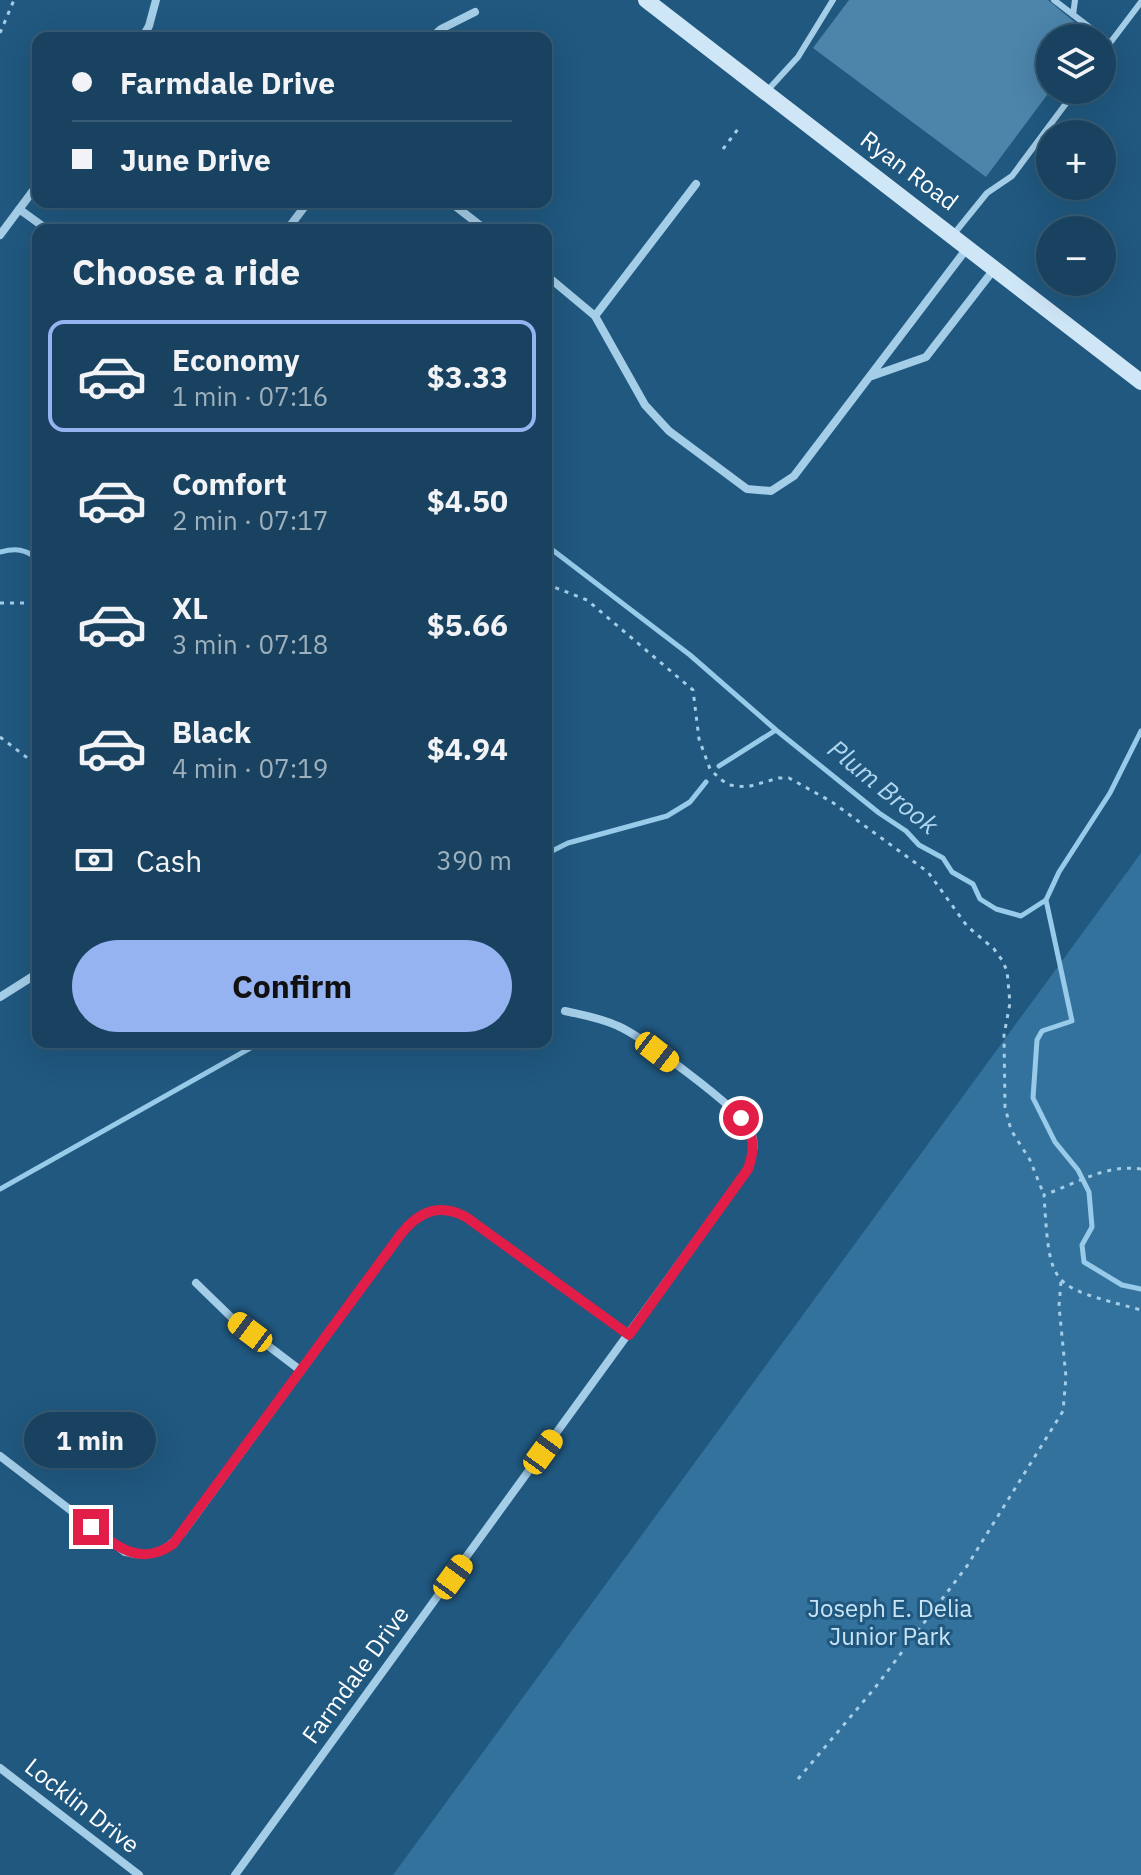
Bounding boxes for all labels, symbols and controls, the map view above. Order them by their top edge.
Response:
map controls [1036,24,1116,296]
button: layers [1036,24,1116,104]
text: Farmdale Drive [120,63,335,102]
button: + [1036,120,1116,200]
street label: Ryan Road [854,123,965,217]
text: June Drive [120,140,271,179]
button: − [1036,216,1116,296]
text: Choose a ride [72,248,300,295]
icon: car [76,340,148,412]
text: Economy [172,340,300,379]
text: $3.33 [427,357,508,396]
text: 1 min · 07:16 [172,379,328,413]
icon: car [76,464,148,536]
text: Comfort [172,464,287,503]
text: $4.50 [427,481,508,520]
text: 2 min · 07:17 [172,503,328,537]
icon: car [76,588,148,660]
text: XL [172,588,208,627]
text: $5.66 [427,605,508,644]
text: 3 min · 07:18 [172,627,328,661]
icon: car [76,712,148,784]
text: Black [172,712,251,751]
text: $4.94 [427,729,508,768]
water label: Plum Brook [821,731,946,841]
text: 4 min · 07:19 [172,751,328,785]
icon: cash [72,838,116,882]
text: Cash [136,841,202,880]
text: 390 m [436,843,512,877]
button: Confirm [72,940,512,1032]
car [631,1028,683,1076]
route start [723,1100,759,1136]
car [224,1308,276,1356]
callout: 1 min [25,1411,157,1467]
text: 1 min [56,1423,124,1457]
car [519,1426,567,1478]
route end [73,1509,109,1545]
car [429,1551,477,1603]
park label: Joseph E. Delia Junior Park [808,1592,972,1652]
street label: Farmdale Drive [294,1599,416,1750]
street label: Locklin Drive [19,1750,147,1860]

